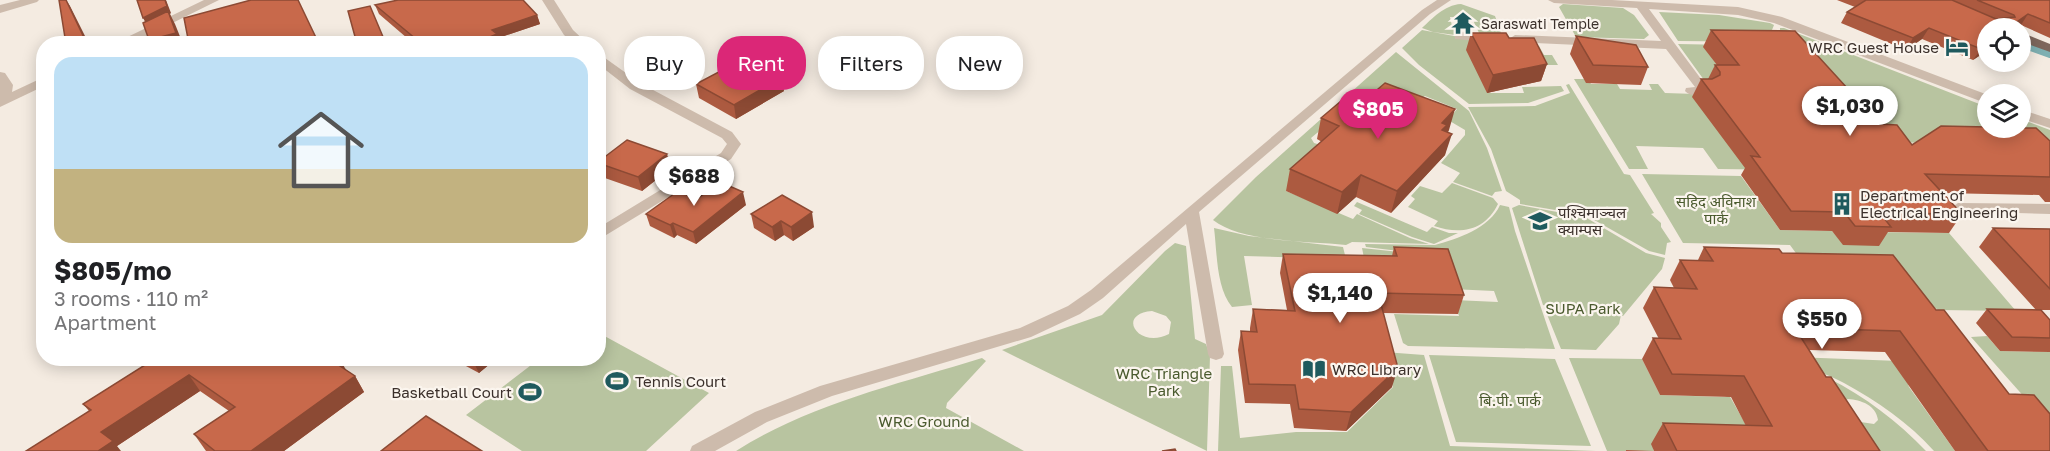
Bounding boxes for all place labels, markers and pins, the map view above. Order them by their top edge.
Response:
temple icon: Saraswati Temple [1450,10,1476,36]
place label: Saraswati Temple [1481,15,1599,32]
hotel icon: WRC Guest House [1944,34,1970,60]
place label: WRC Guest House [1808,38,1939,56]
pin: $1,030 [1801,86,1899,137]
pin: $805 [1342,89,1414,140]
pin: $688 [658,156,730,207]
place label: Department of Electrical Engineering [1860,186,2018,221]
building icon: Department of Electrical Engineering [1829,191,1855,217]
place label: पश्‍चिमाञ्‍चल क्याम्पस [1558,203,1627,238]
school or university icon: पश्‍चिमाञ्‍चल क्याम्पस [1527,208,1553,234]
pin: $1,140 [1291,273,1389,324]
pin: $550 [1786,299,1858,350]
library icon: WRC Library [1301,356,1327,382]
place label: WRC Library [1332,360,1422,378]
sports icon: Tennis Court [604,368,630,394]
place label: Tennis Court [635,372,726,390]
sports icon: Basketball Court [517,379,543,405]
place label: Basketball Court [391,383,512,401]

